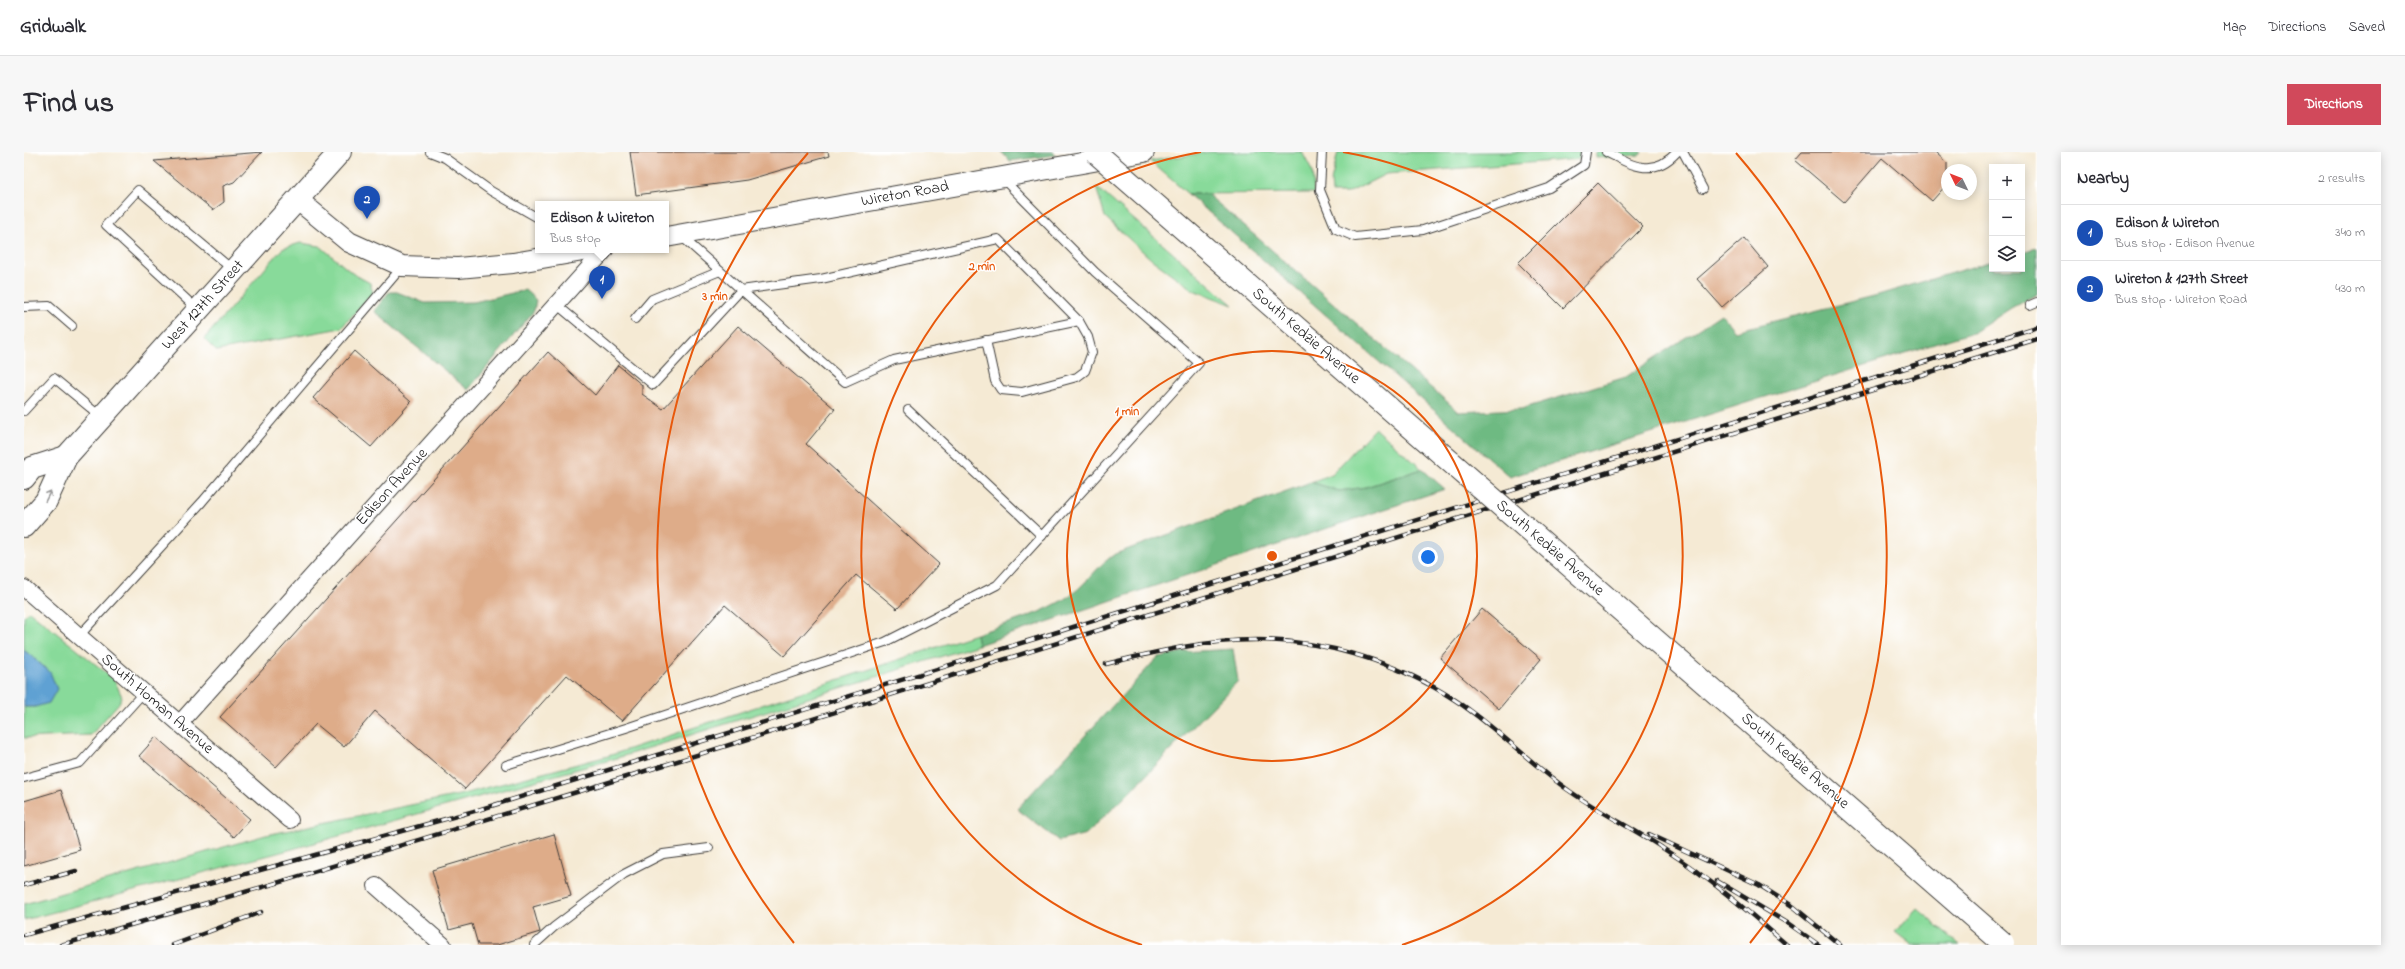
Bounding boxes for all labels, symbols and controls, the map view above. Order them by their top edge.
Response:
text: Gridwalk [20,14,86,41]
text: Map [2223,17,2246,38]
text: Directions [2268,17,2326,38]
text: Saved [2348,17,2385,38]
text: Find us [24,84,114,125]
button: Directions [2287,84,2381,125]
north arrow [1941,164,1977,200]
map controls [1989,164,2025,272]
button: + [1989,164,2025,200]
text: Nearby [2077,166,2129,191]
text: 2 results [2318,169,2365,188]
street label: Wireton Road [859,174,951,214]
pin: 2 [354,186,380,219]
button: − [1989,200,2025,236]
popup [535,201,669,253]
text: Edison & Wireton [550,207,654,229]
text: Edison & Wireton [2115,212,2219,234]
text: 1 [2088,223,2092,242]
text: 340 m [2335,223,2365,242]
text: Bus stop [550,229,601,248]
text: Bus stop · Edison Avenue [2115,234,2255,253]
button: layers [1989,236,2025,272]
street label: West 127th Street [156,254,250,355]
text: 2 min [968,258,995,276]
pin: 1 [589,266,615,299]
text: Wireton & 127th Street [2115,268,2248,290]
text: 2 [2087,279,2093,298]
text: 430 m [2335,279,2365,298]
street label: South Kedzie Avenue [1246,282,1366,391]
text: 3 min [701,288,728,306]
text: Bus stop · Wireton Road [2115,290,2247,309]
text: 1 min [1115,403,1139,421]
street label: Edison Avenue [350,442,434,531]
one-way arrow [45,490,52,502]
street label: South Kedzie Avenue [1490,494,1610,603]
your location [1418,547,1438,567]
centre of rings [1265,549,1279,563]
street label: South Homan Avenue [95,648,219,761]
street label: South Kedzie Avenue [1735,707,1855,816]

